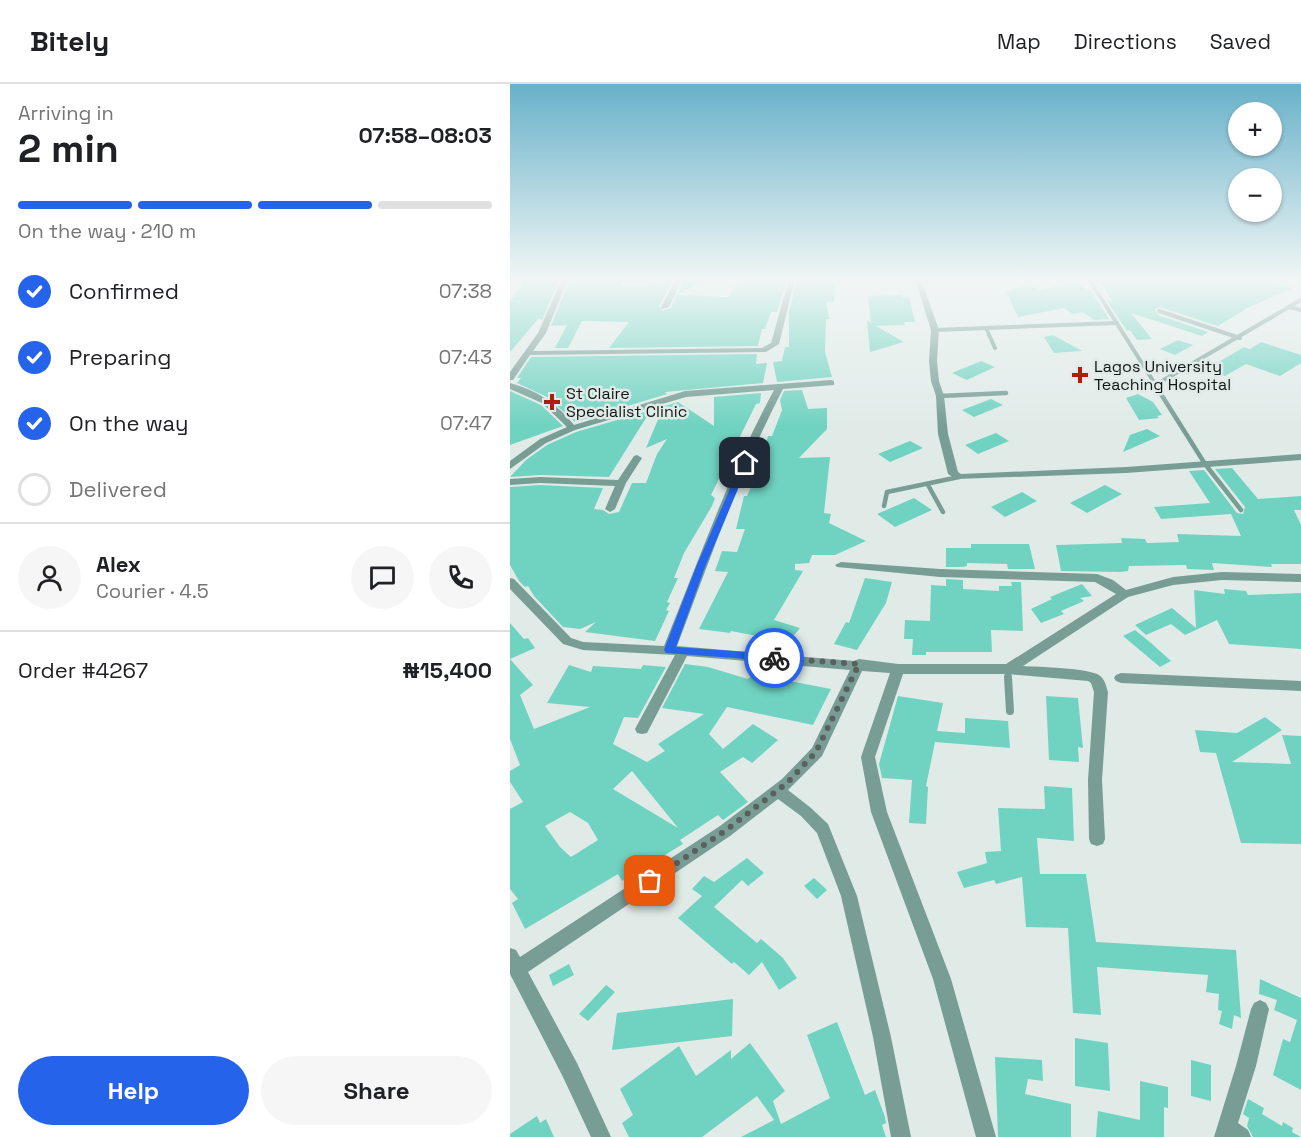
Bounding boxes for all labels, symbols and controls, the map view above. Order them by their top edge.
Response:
text: Bitely [30,23,109,59]
text: Map [997,28,1041,55]
text: Directions [1074,28,1177,55]
text: Saved [1210,28,1271,55]
text: Arriving in [18,100,114,126]
map controls [1228,102,1282,222]
button: + [1228,102,1282,156]
text: 07:58–08:03 [359,121,492,149]
text: 2 min [18,124,119,173]
button: − [1228,168,1282,222]
text: On the way · 210 m [18,218,196,244]
icon: check [18,275,51,308]
text: Confirmed [69,277,179,305]
text: 07:38 [439,278,492,304]
icon: check [18,341,51,374]
text: Preparing [69,343,171,371]
text: 07:43 [439,344,492,370]
place label: Lagos University Teaching Hospital [1094,356,1231,395]
marker: Lagos University Teaching Hospital [1071,366,1089,384]
place label: St Claire Specialist Clinic [566,383,687,422]
marker: St Claire Specialist Clinic [543,393,561,411]
icon: check [18,407,51,440]
text: On the way [69,409,188,437]
text: 07:47 [440,410,492,436]
pin [719,437,770,488]
icon: home [728,446,761,479]
text: Delivered [69,475,167,503]
button: person [18,546,81,609]
button: chat [351,546,414,609]
button: phone [429,546,492,609]
text: Alex [96,550,141,578]
text: Courier · 4.5 [96,578,209,604]
courier [744,628,804,688]
icon: bike [758,642,791,675]
text: Order #4267 [18,656,148,684]
text: ₦15,400 [402,656,492,684]
pin [624,855,675,906]
icon: bag [633,864,666,897]
button: Help [18,1056,249,1125]
button: Share [261,1056,492,1125]

